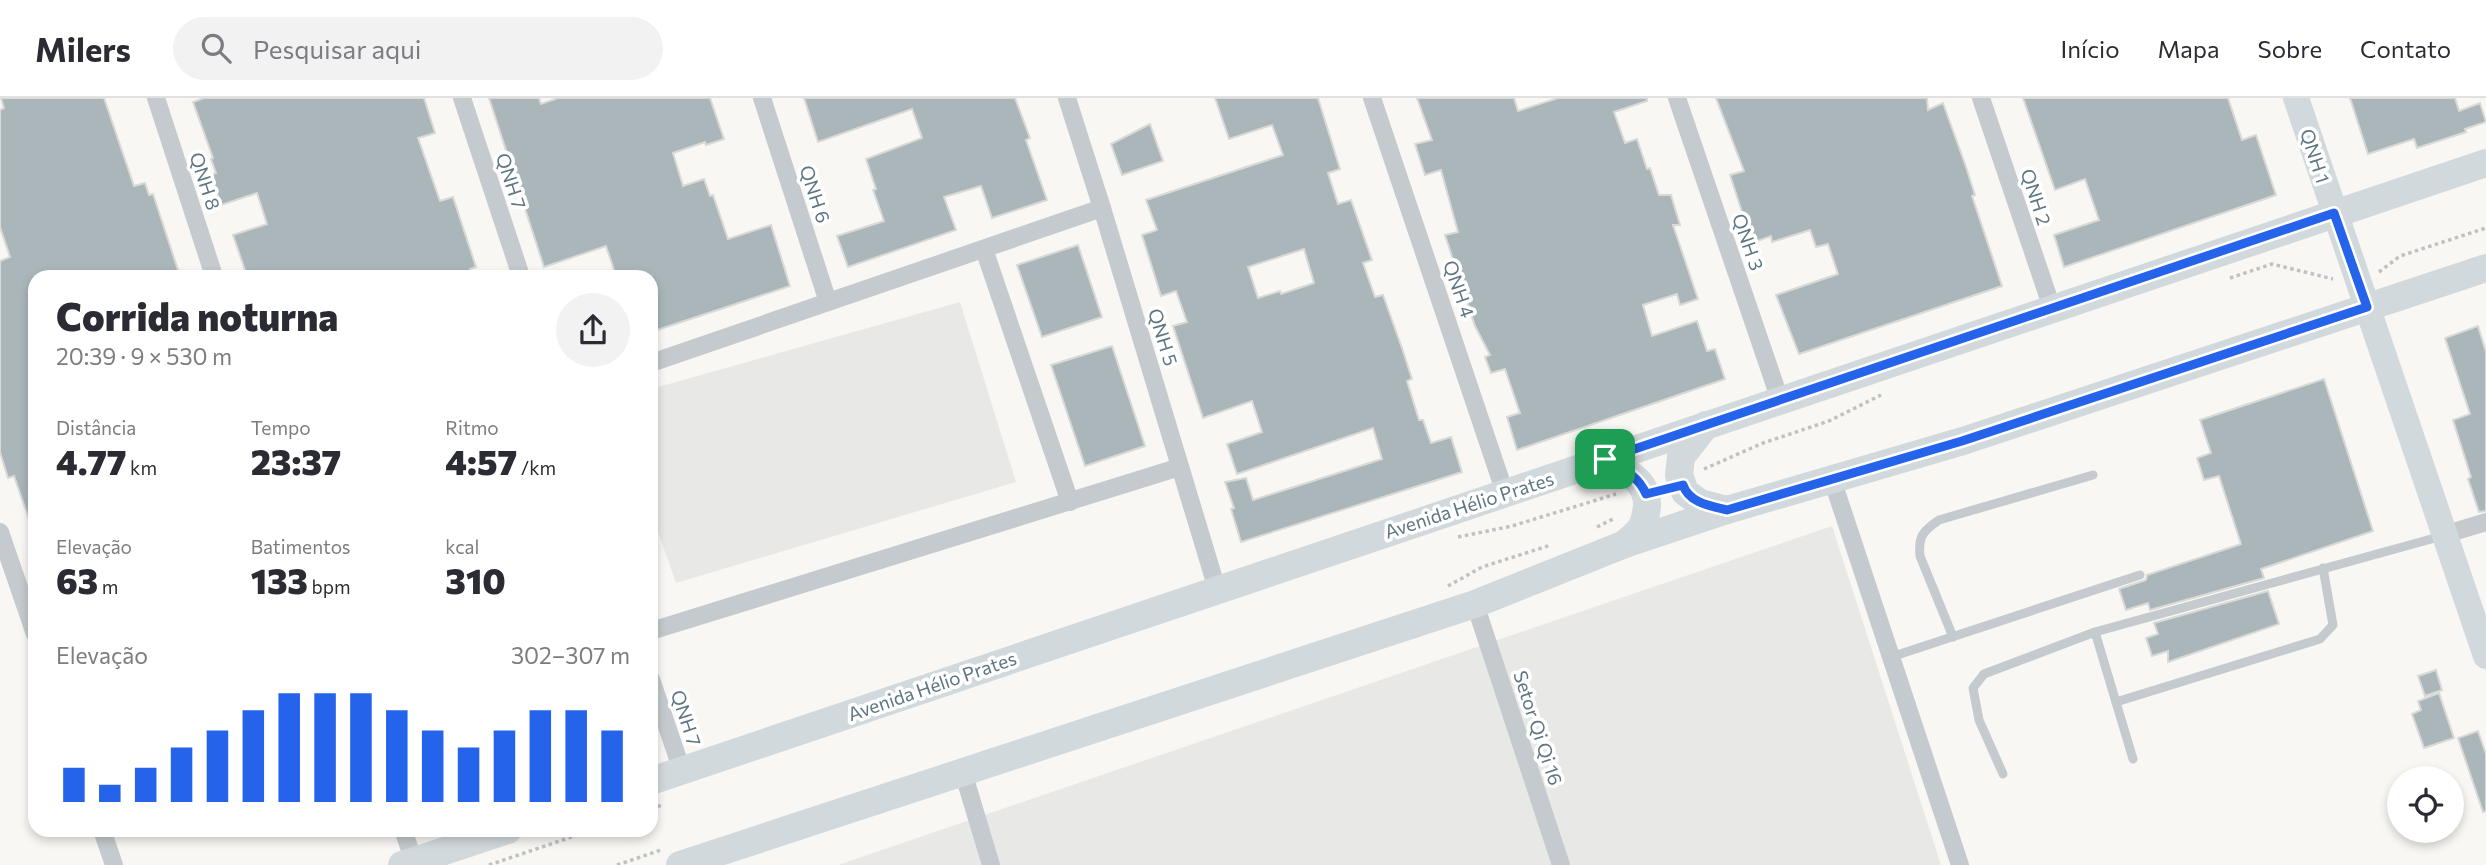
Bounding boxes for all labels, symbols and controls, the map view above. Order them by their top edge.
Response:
search box [173,17,663,80]
text: Milers [35,28,131,69]
icon: search [197,29,235,67]
text: Pesquisar aqui [253,33,422,64]
text: Início [2061,34,2120,63]
text: Mapa [2158,34,2220,63]
text: Sobre [2258,34,2322,63]
text: Contato [2360,34,2451,63]
street label: QNH 1 [2296,126,2335,186]
street label: QNH 8 [185,149,226,213]
street label: QNH 7 [492,150,531,212]
street label: QNH 6 [795,162,836,226]
street label: QNH 2 [2017,166,2056,228]
street label: QNH 3 [1728,210,1769,273]
street label: QNH 4 [1439,257,1480,321]
text: Corrida noturna [56,292,338,339]
button: share [556,293,630,367]
street label: QNH 5 [1144,305,1183,368]
text: 20:39 · 9 × 530 m [56,342,232,370]
text: Distância [56,416,136,439]
text: Tempo [251,416,311,439]
text: Ritmo [445,416,499,439]
pin [1575,429,1635,489]
text: 4.77 [56,439,126,482]
text: 23:37 [251,439,341,482]
text: 4:57 [445,439,517,482]
icon: arrive [1586,440,1624,478]
text: km [126,456,157,479]
text: /km [517,456,556,479]
street label: Avenida Hélio Prates [1381,466,1556,543]
text: Elevação [56,535,132,558]
text: Batimentos [251,535,350,558]
text: kcal [445,535,479,558]
text: 63 [56,558,98,601]
text: 133 [251,558,308,601]
text: 310 [445,558,506,601]
text: m [98,575,118,598]
text: bpm [308,575,351,598]
text: Elevação [56,641,148,669]
text: 302–307 m [511,641,630,669]
street label: Avenida Hélio Prates [845,646,1019,725]
street label: Setor Qi Qi 16 [1509,668,1568,788]
street label: QNH 7 [667,687,706,749]
map controls [2387,766,2464,843]
button: locate [2387,766,2464,843]

